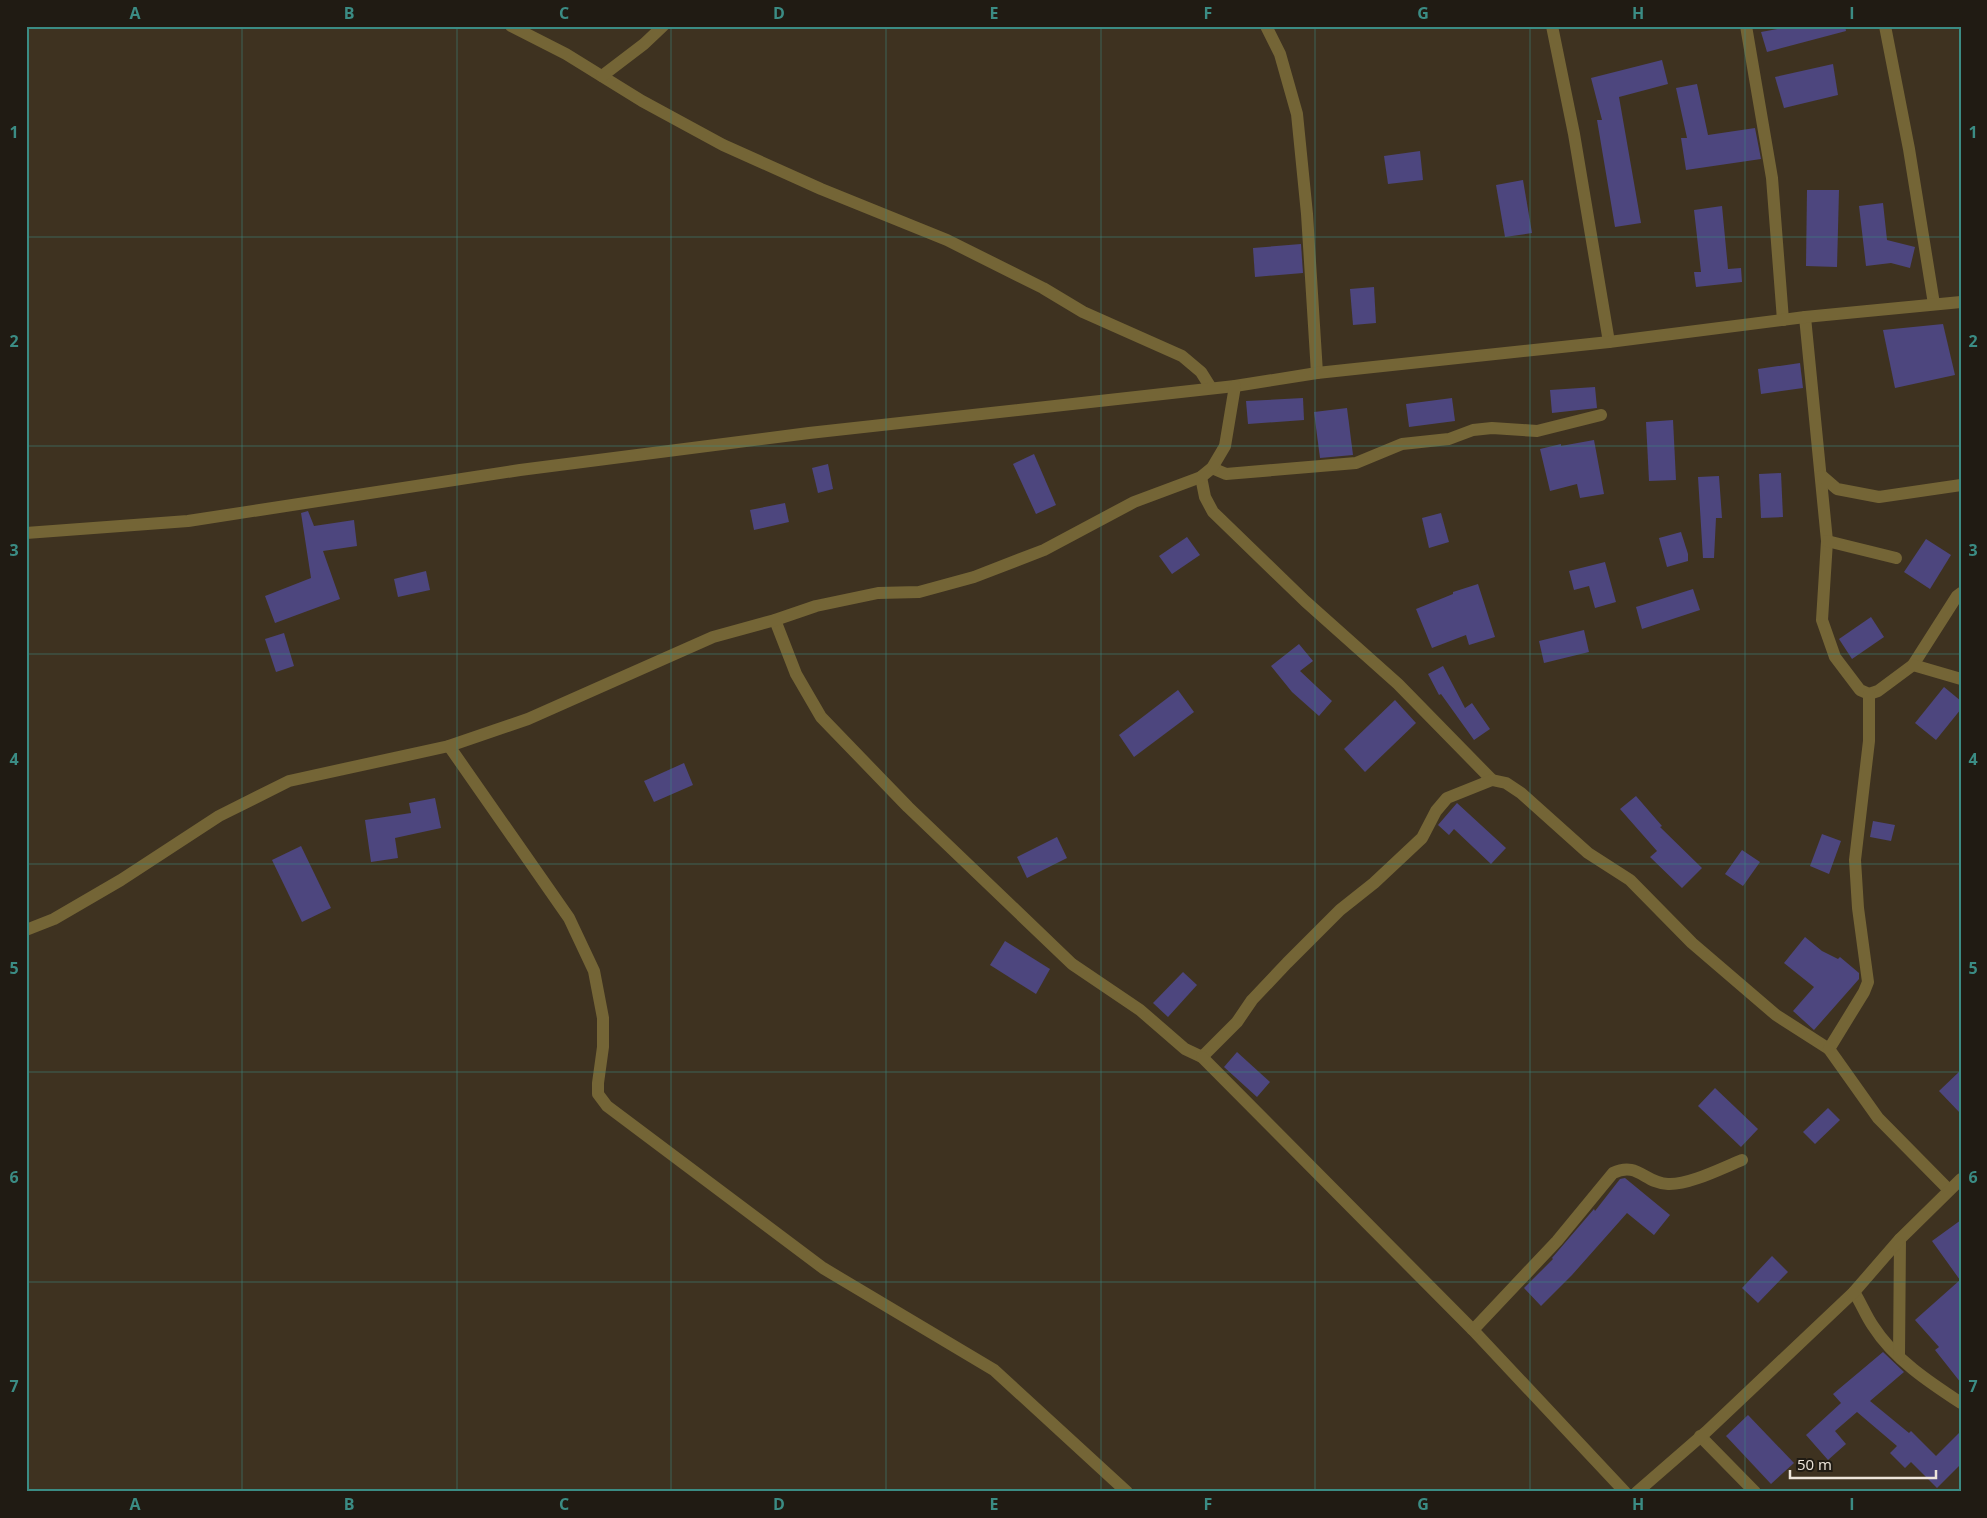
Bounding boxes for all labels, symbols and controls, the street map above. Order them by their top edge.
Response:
text: A [129,2,141,24]
text: B [344,2,354,24]
text: C [559,2,569,24]
text: D [773,2,785,24]
text: E [990,2,999,24]
text: F [1204,2,1212,24]
text: G [1417,2,1429,24]
text: H [1632,2,1644,24]
text: I [1849,2,1855,24]
text: 1 [9,121,19,143]
text: 1 [1968,121,1978,143]
text: 2 [9,330,19,352]
text: 2 [1968,330,1978,352]
text: 3 [9,539,19,561]
text: 3 [1968,539,1978,561]
text: 4 [9,748,19,770]
text: 4 [1968,748,1978,770]
text: 5 [9,957,19,979]
text: 5 [1968,957,1978,979]
text: 6 [9,1166,19,1188]
text: 6 [1968,1166,1978,1188]
text: 7 [9,1375,19,1397]
text: 7 [1968,1375,1978,1397]
scale bar [1790,1448,1936,1480]
text: 50 m [1797,1454,1832,1474]
text: A [129,1493,141,1515]
text: B [344,1493,354,1515]
text: C [559,1493,569,1515]
text: D [773,1493,785,1515]
text: E [990,1493,999,1515]
text: F [1204,1493,1212,1515]
text: G [1417,1493,1429,1515]
text: H [1632,1493,1644,1515]
text: I [1849,1493,1855,1515]

